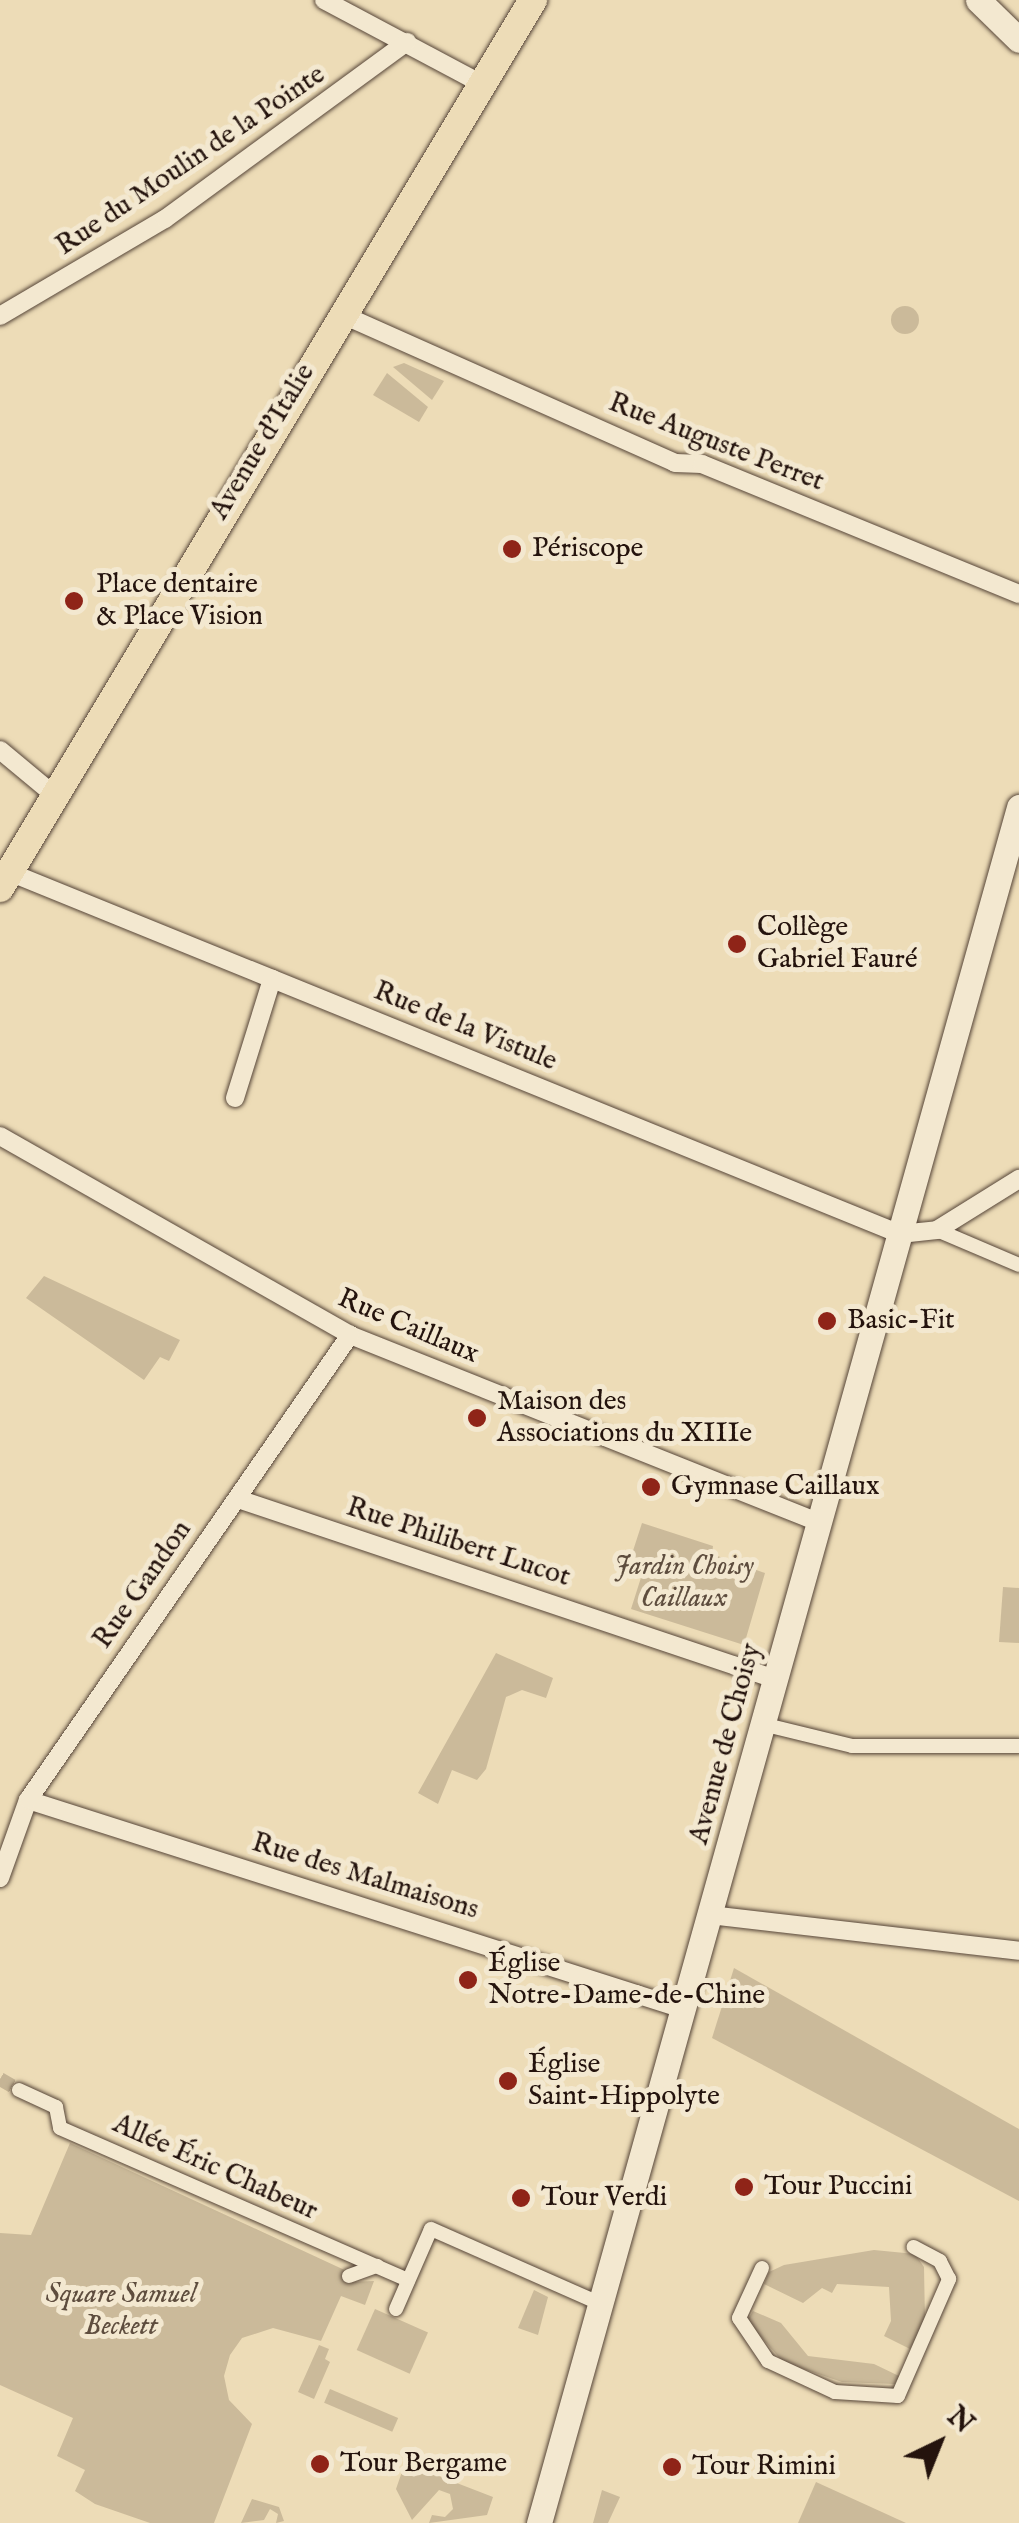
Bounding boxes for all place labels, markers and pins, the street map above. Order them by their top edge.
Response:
place label: Périscope [532,532,643,566]
marker: Périscope [501,538,523,560]
place label: Place dentaire & Place Vision [96,568,263,634]
marker: Place dentaire & Place Vision [61,588,87,614]
place label: Collège Gabriel Fauré [757,911,918,977]
marker: Collège Gabriel Fauré [726,933,748,955]
place label: Basic-Fit [847,1304,955,1338]
marker: Basic-Fit [816,1310,838,1332]
place label: Maison des Associations du XIIIe [497,1385,752,1451]
marker: Maison des Associations du XIIIe [466,1407,488,1429]
place label: Gymnase Caillaux [671,1470,880,1504]
marker: Gymnase Caillaux [640,1476,662,1498]
place label: Église Notre-Dame-de-Chine [488,1947,765,2013]
marker: Église Notre-Dame-de-Chine [457,1969,479,1991]
place label: Église Saint-Hippolyte [528,2048,720,2114]
marker: Église Saint-Hippolyte [497,2070,519,2092]
place label: Tour Puccini [764,2170,912,2204]
marker: Tour Puccini [733,2176,755,2198]
place label: Tour Verdi [541,2181,667,2215]
marker: Tour Verdi [510,2187,532,2209]
place label: Tour Bergame [340,2447,507,2481]
place label: Tour Rimini [692,2450,836,2484]
marker: Tour Bergame [309,2453,331,2475]
marker: Tour Rimini [661,2456,683,2478]

